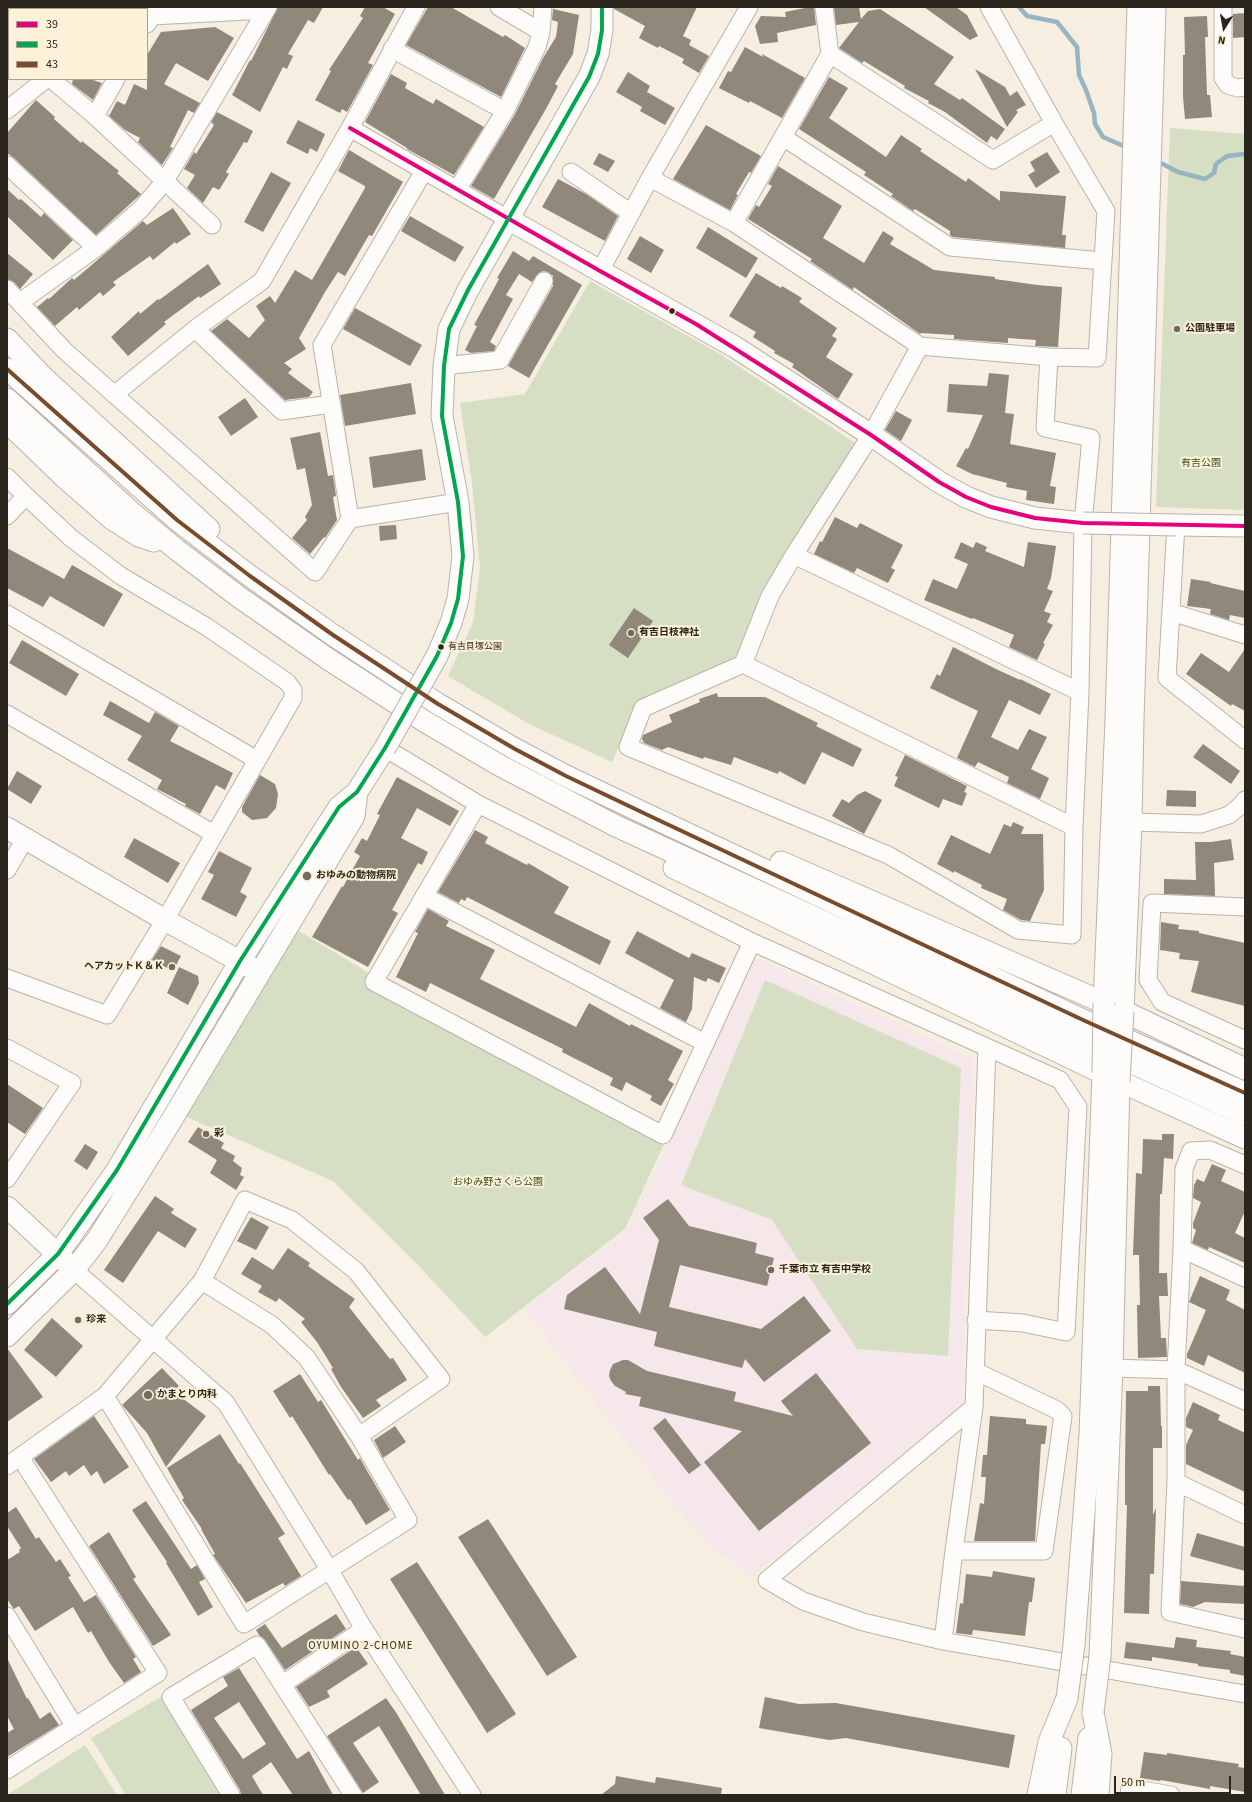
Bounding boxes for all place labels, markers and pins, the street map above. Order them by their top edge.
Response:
unlabelled marker [667,306,677,316]
place label: 公園駐車場 [1185,323,1235,335]
marker: 公園駐車場 [1172,324,1182,334]
place label: 有吉日枝神社 [639,627,699,639]
marker: 有吉日枝神社 [626,628,636,638]
marker: 有吉貝塚公園 [436,642,446,652]
place label: 有吉貝塚公園 [448,642,502,652]
marker: おゆみの動物病院 [301,870,313,882]
place label: おゆみの動物病院 [316,870,396,882]
place label: ヘアカットＫ＆Ｋ [84,961,164,973]
marker: ヘアカットＫ＆Ｋ [167,962,177,972]
place label: 彩 [214,1128,224,1140]
marker: 彩 [201,1129,211,1139]
place label: 千葉市立 有吉中学校 [779,1264,871,1276]
marker: 千葉市立 有吉中学校 [766,1265,776,1275]
place label: 珍来 [86,1314,106,1326]
marker: 珍来 [73,1315,83,1325]
marker: かまとり内科 [142,1389,154,1401]
place label: かまとり内科 [157,1389,217,1401]

